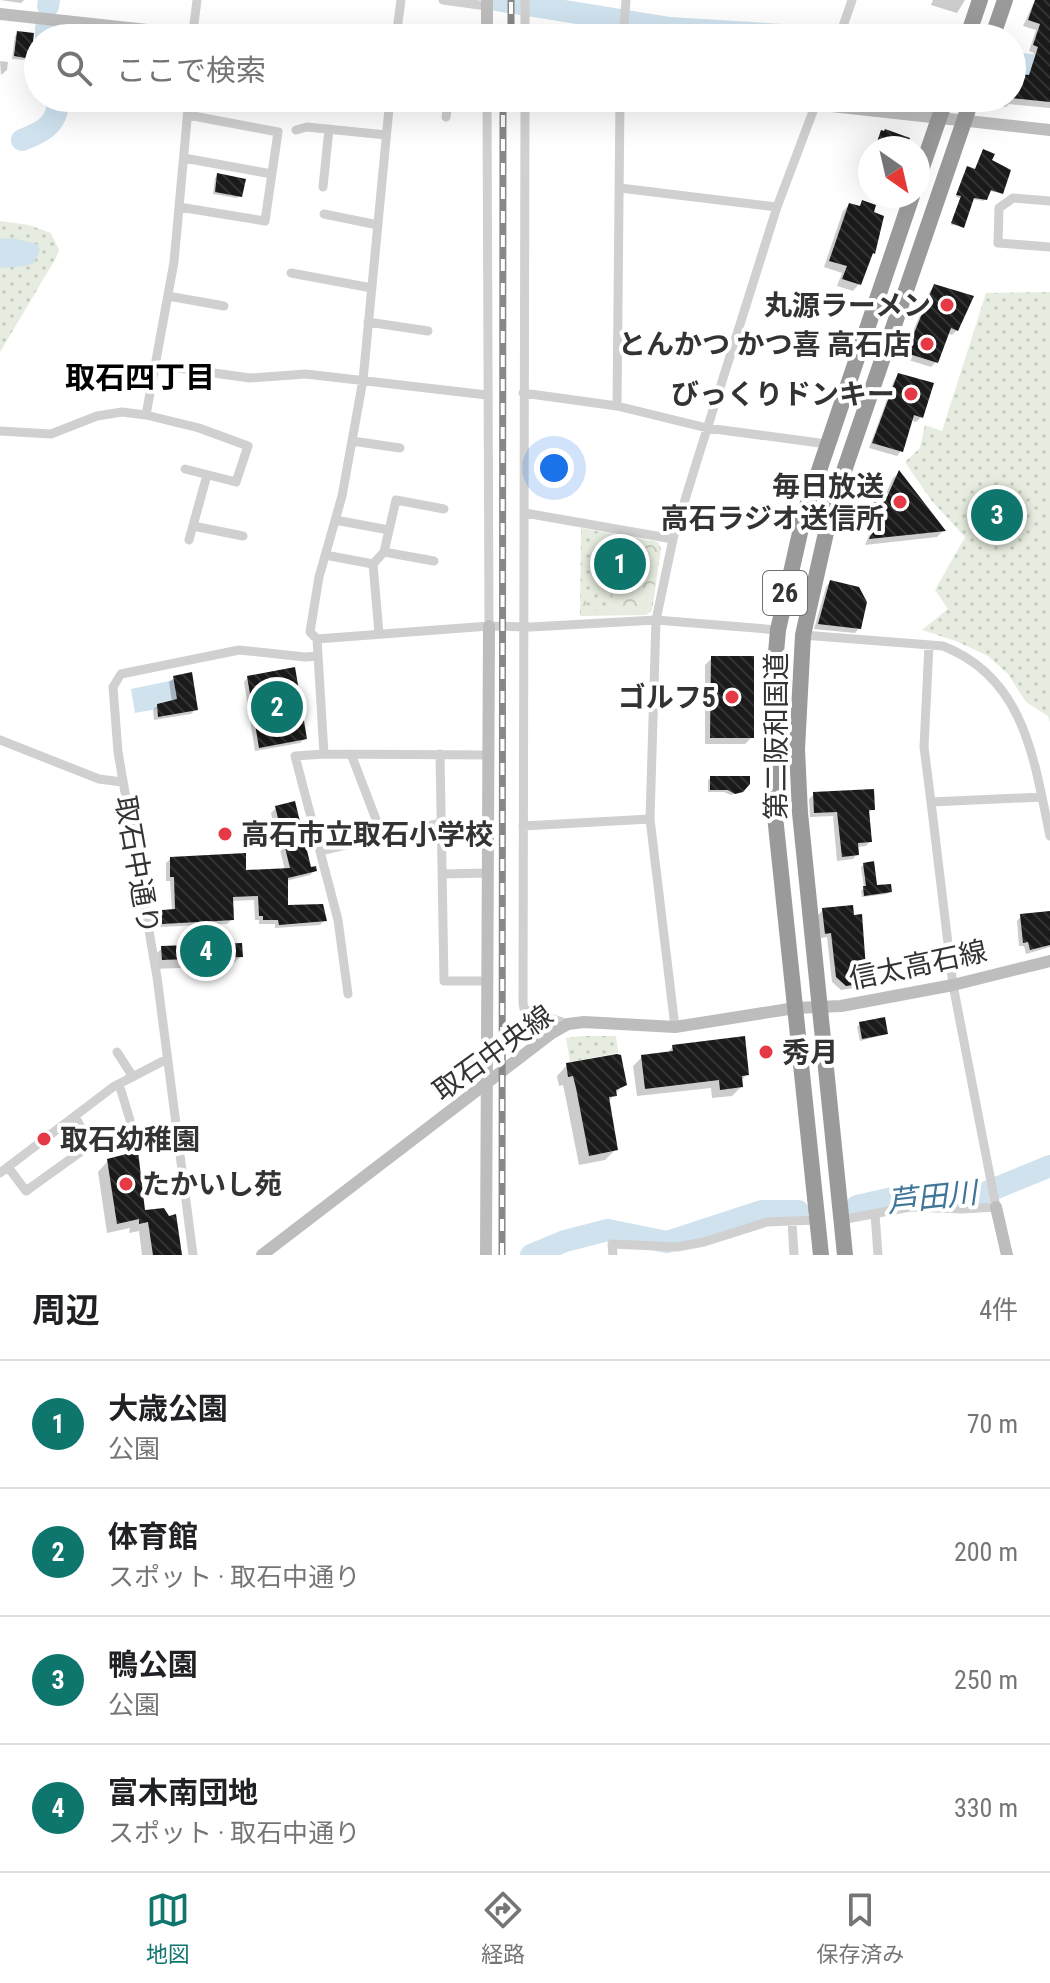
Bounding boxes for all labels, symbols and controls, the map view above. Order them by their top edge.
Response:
search box [24,24,1026,112]
icon: search [52,46,96,90]
text: ここで検索 [116,53,266,88]
north arrow [858,136,930,208]
place label: 丸源ラーメン [764,289,931,322]
marker: 丸源ラーメン [938,296,956,314]
place label: とんかつ かつ喜 高石店 [618,328,911,361]
marker: とんかつ かつ喜 高石店 [918,335,936,353]
district label: 取石四丁目 [65,360,215,395]
place label: びっくりドンキー [671,378,895,411]
marker: びっくりドンキー [902,385,920,403]
your location [534,448,574,488]
place label: 毎日放送 高石ラジオ送信所 [661,470,884,535]
pin: 3 [971,485,1023,545]
marker: 毎日放送 高石ラジオ送信所 [891,493,909,511]
pin: 1 [594,534,646,594]
road number: 26 [763,571,807,615]
street label: 第二阪和国道 [760,652,793,820]
pin: 2 [251,677,303,737]
place label: ゴルフ5 [618,681,716,714]
marker: ゴルフ5 [723,688,741,706]
street label: 取石中通り [109,793,165,937]
place label: 高石市立取石小学校 [241,818,493,851]
marker: 高石市立取石小学校 [216,825,234,843]
pin: 4 [180,921,232,981]
street label: 信太高石線 [846,934,990,996]
street label: 取石中央線 [427,999,559,1107]
place label: 秀月 [782,1036,838,1069]
marker: 秀月 [757,1043,775,1061]
place label: 取石幼稚園 [60,1123,200,1156]
marker: 取石幼稚園 [35,1130,53,1148]
place label: たかいし苑 [142,1168,282,1201]
marker: たかいし苑 [117,1175,135,1193]
water label: 芦田川 [885,1175,982,1219]
text: 周辺 [32,1290,100,1330]
text: 4件 [979,1295,1018,1325]
text: 大歳公園 [108,1391,228,1426]
text: 1 [51,1409,65,1439]
text: 70 m [967,1409,1018,1439]
text: 公園 [108,1434,160,1464]
text: 体育館 [108,1519,198,1554]
text: 2 [51,1537,65,1567]
text: 200 m [954,1537,1018,1567]
text: スポット · 取石中通り [108,1562,360,1592]
text: 鴨公園 [108,1647,198,1682]
text: 3 [51,1665,65,1695]
text: 250 m [954,1665,1018,1695]
text: 公園 [108,1690,160,1720]
text: 富木南団地 [108,1775,258,1810]
text: 4 [51,1793,65,1823]
text: 330 m [954,1793,1018,1823]
text: スポット · 取石中通り [108,1818,360,1848]
tab: 地図 [146,1888,190,1968]
tab: 経路 [481,1888,525,1968]
tab: 保存済み [816,1888,904,1968]

